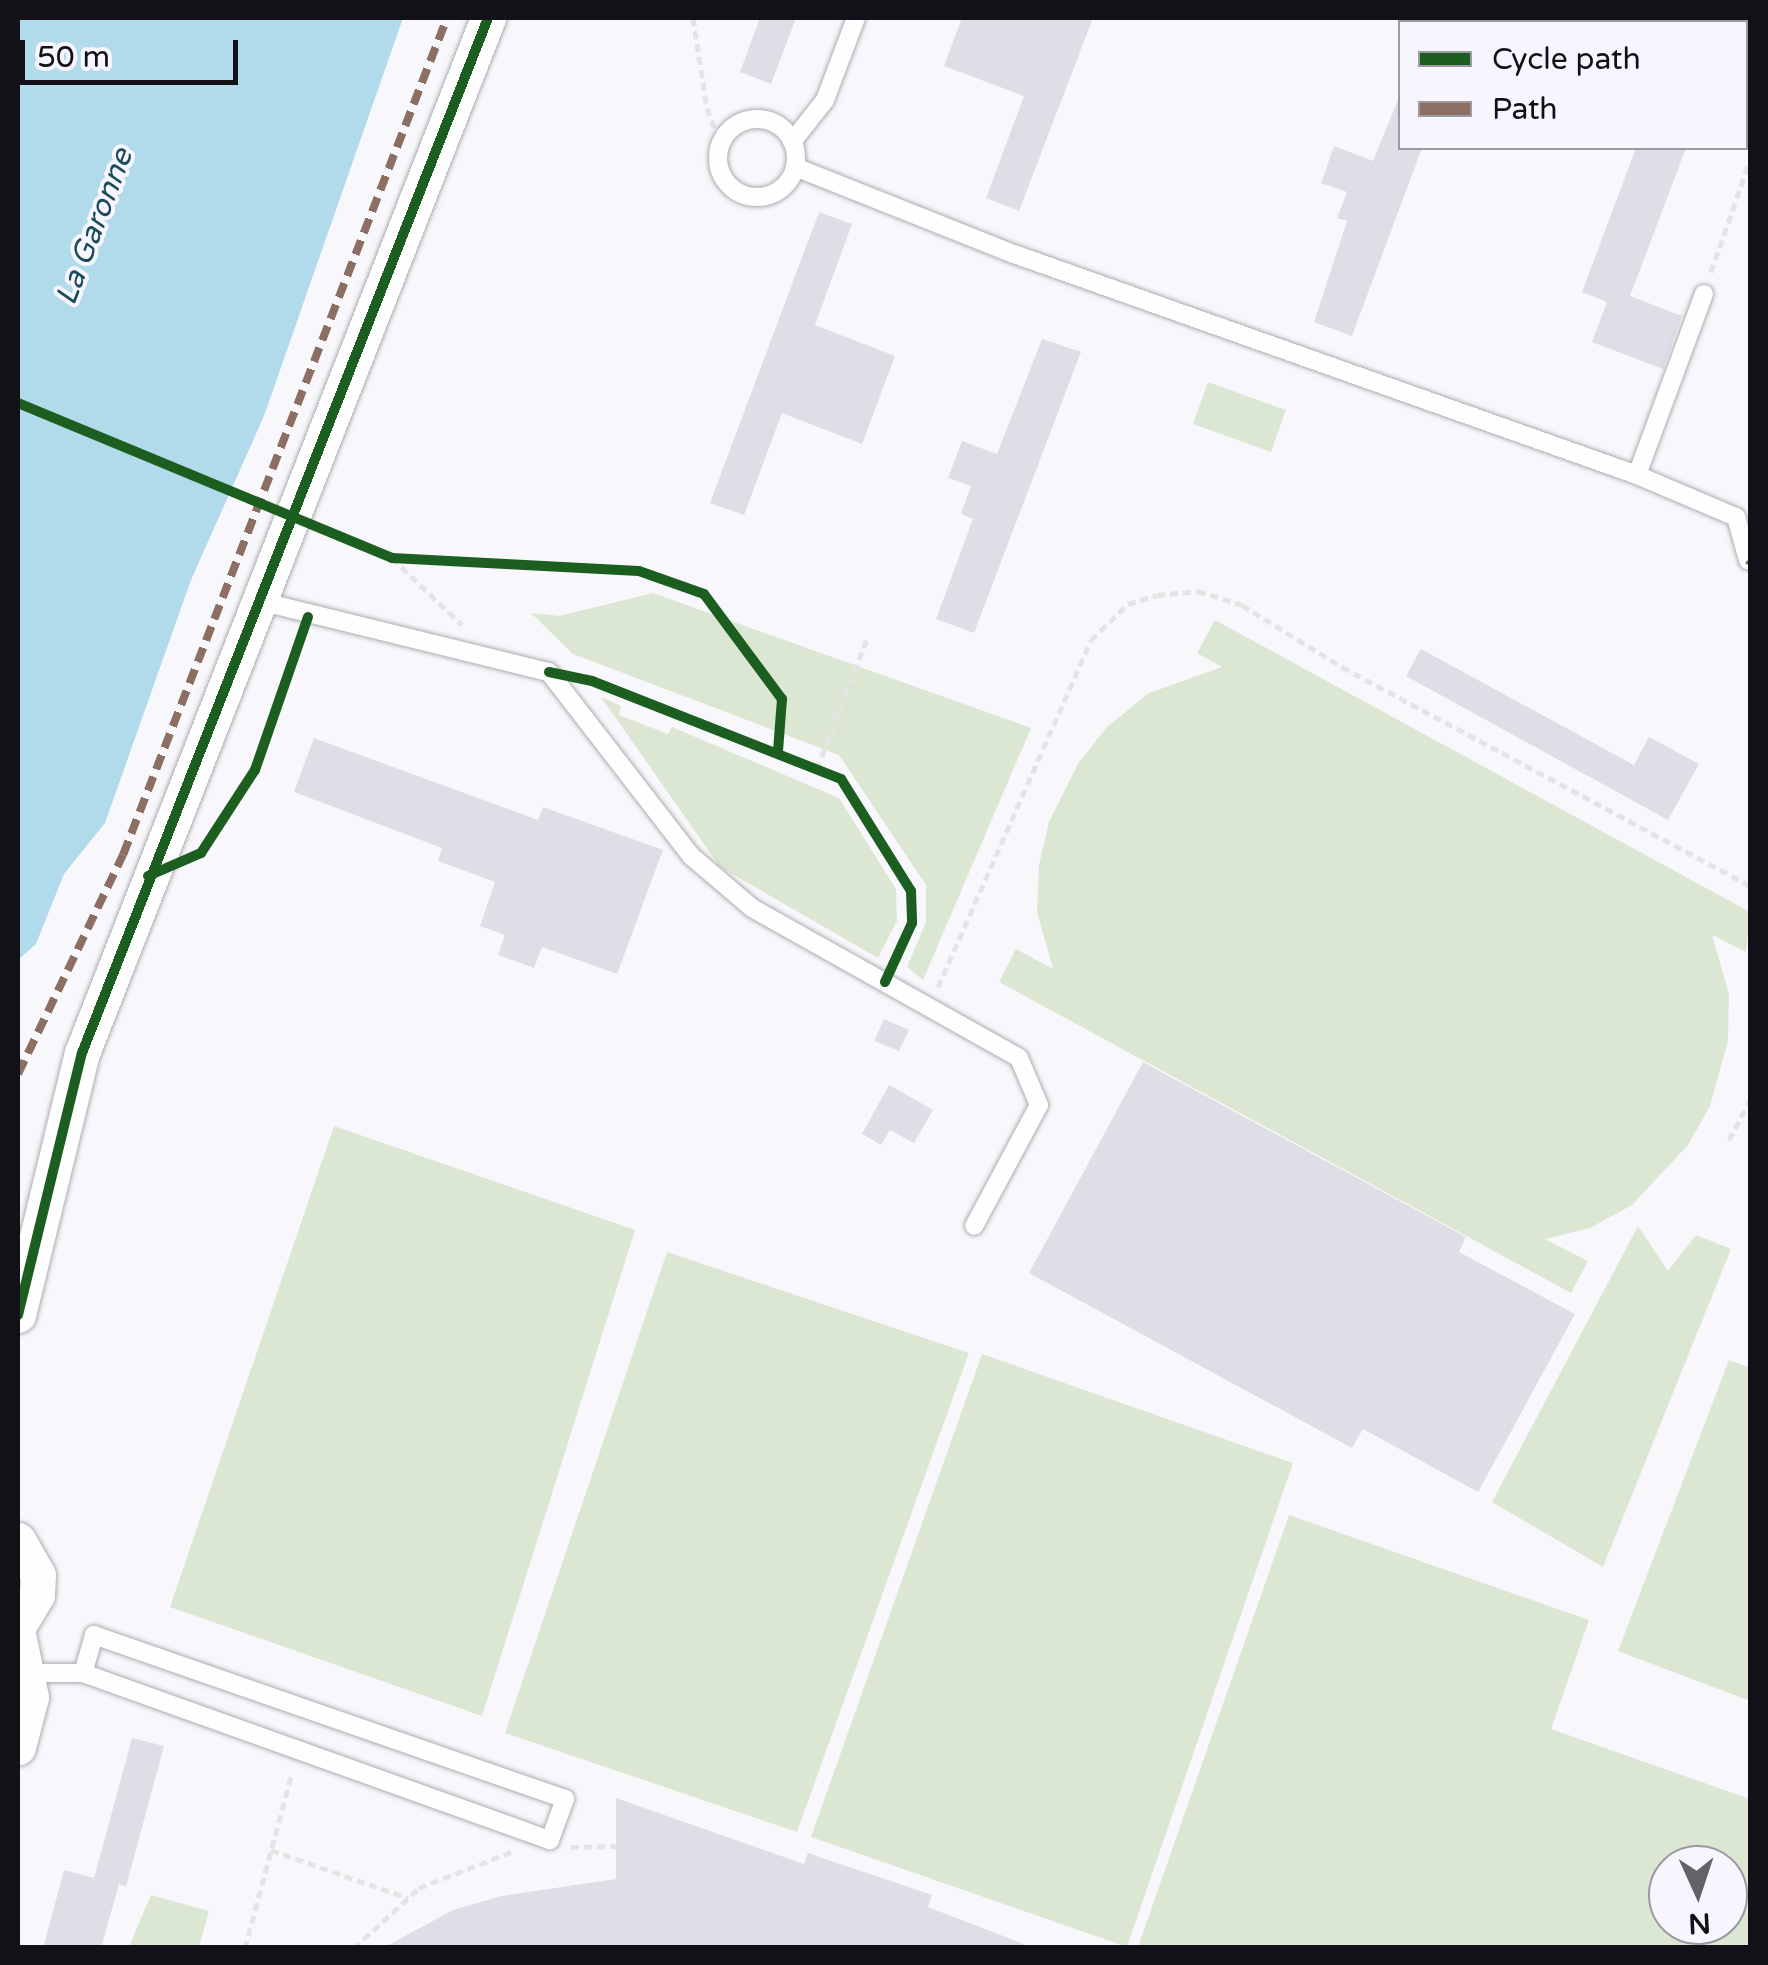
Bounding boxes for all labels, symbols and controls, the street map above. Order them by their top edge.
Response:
scale bar [25,20,242,82]
legend [1398,20,1748,150]
text: 50 m [37,39,110,76]
text: Cycle path [1492,41,1641,78]
text: Path [1492,91,1558,128]
water label: La Garonne [49,144,141,310]
north arrow [1648,1845,1748,1945]
text: N [1687,1905,1712,1941]

